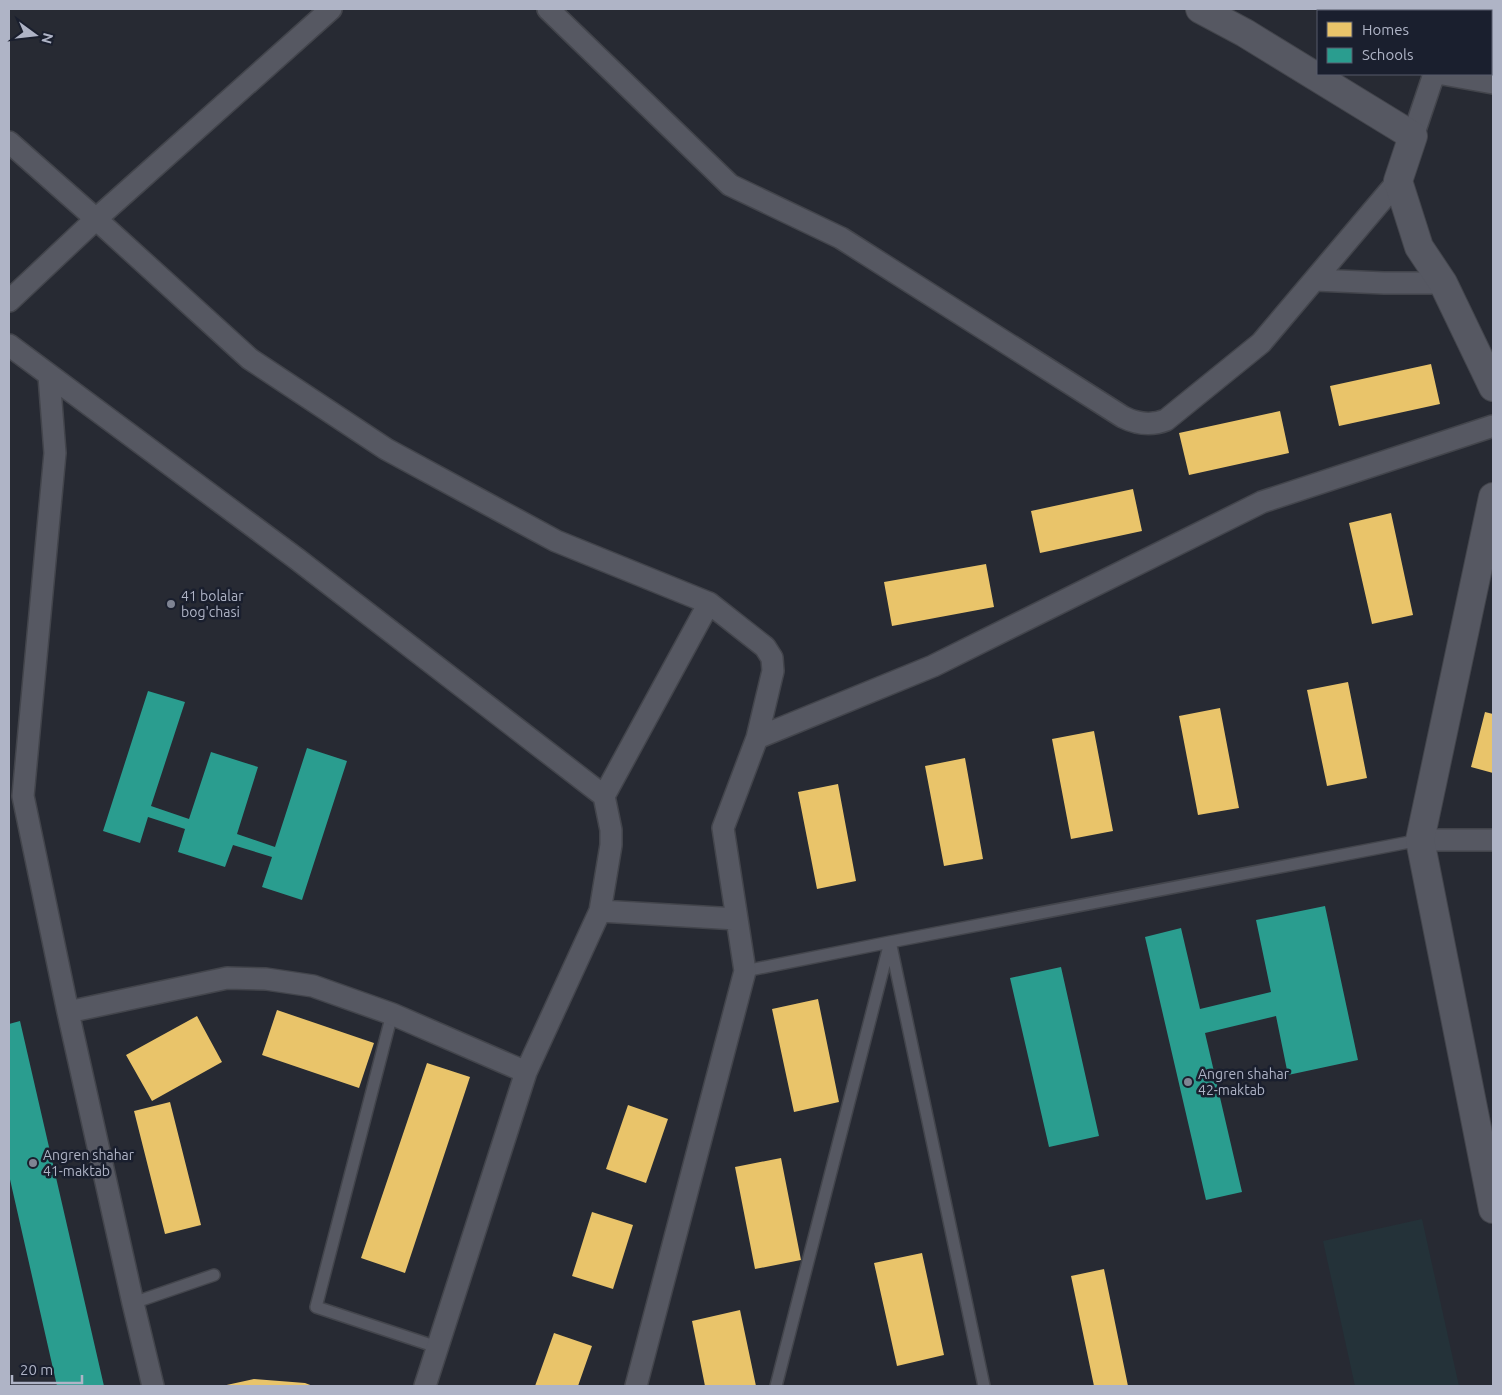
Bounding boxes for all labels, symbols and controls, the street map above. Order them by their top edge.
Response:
north arrow [10,10,60,60]
legend [1317,10,1492,75]
text: Homes [1362,21,1409,38]
text: N [38,31,57,45]
text: Schools [1362,46,1413,63]
place label: 41 bolalar bog'chasi [181,588,244,620]
marker: 41 bolalar bog'chasi [165,598,177,610]
place label: Angren shahar 42-maktab [1198,1066,1290,1098]
marker: Angren shahar 42-maktab [1182,1076,1194,1088]
place label: Angren shahar 41-maktab [43,1147,135,1179]
marker: Angren shahar 41-maktab [27,1157,39,1169]
scale bar [12,1352,82,1384]
text: 20 m [20,1361,53,1378]

